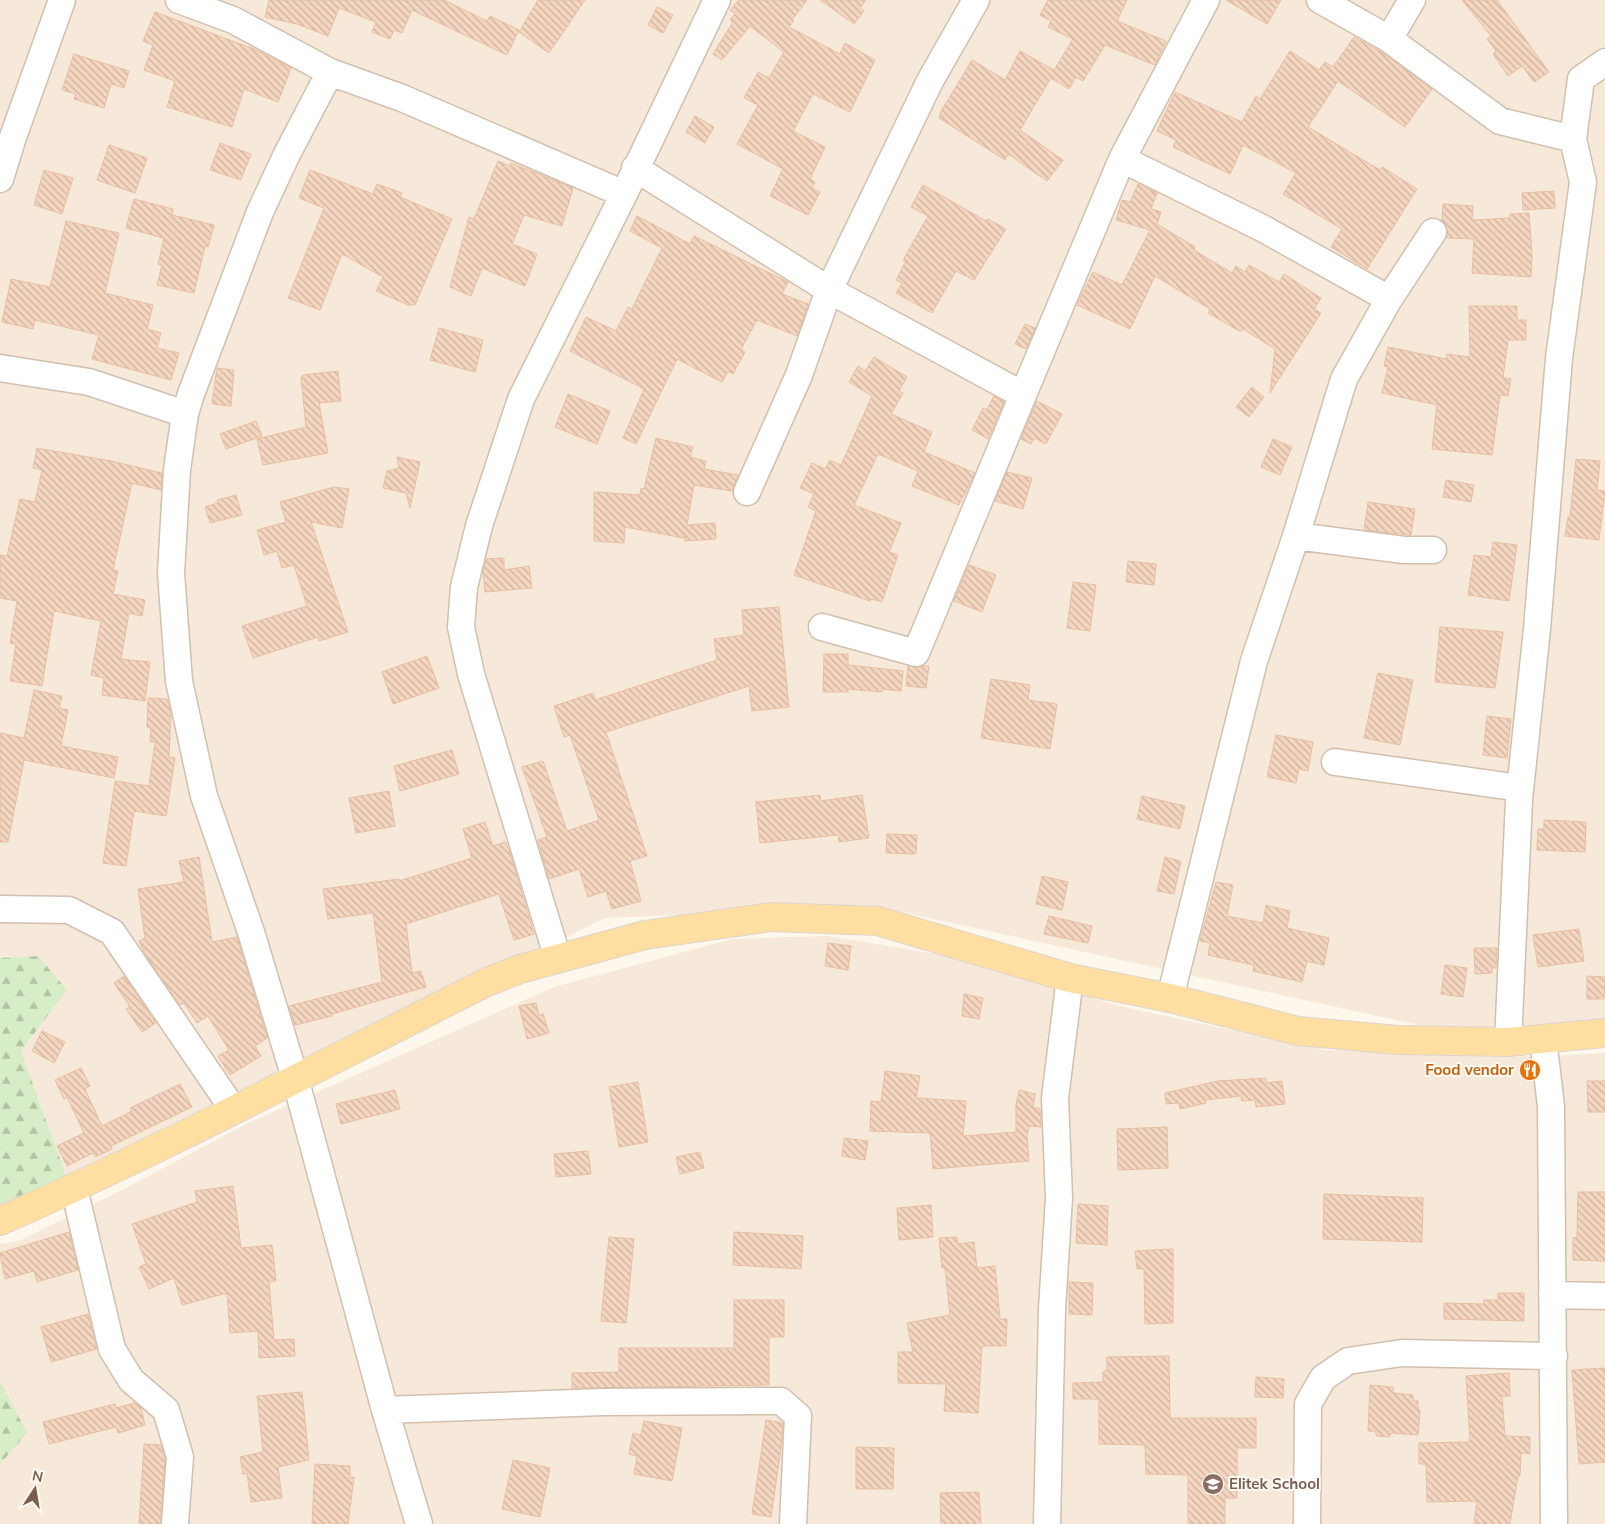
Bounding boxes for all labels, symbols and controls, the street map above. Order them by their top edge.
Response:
restaurant icon: Food vendor [1518,1058,1542,1082]
place label: Food vendor [1425,1060,1514,1079]
north arrow [10,1464,60,1514]
text: N [31,1466,45,1486]
school or university icon: Elitek School [1201,1472,1225,1496]
place label: Elitek School [1229,1474,1320,1493]

